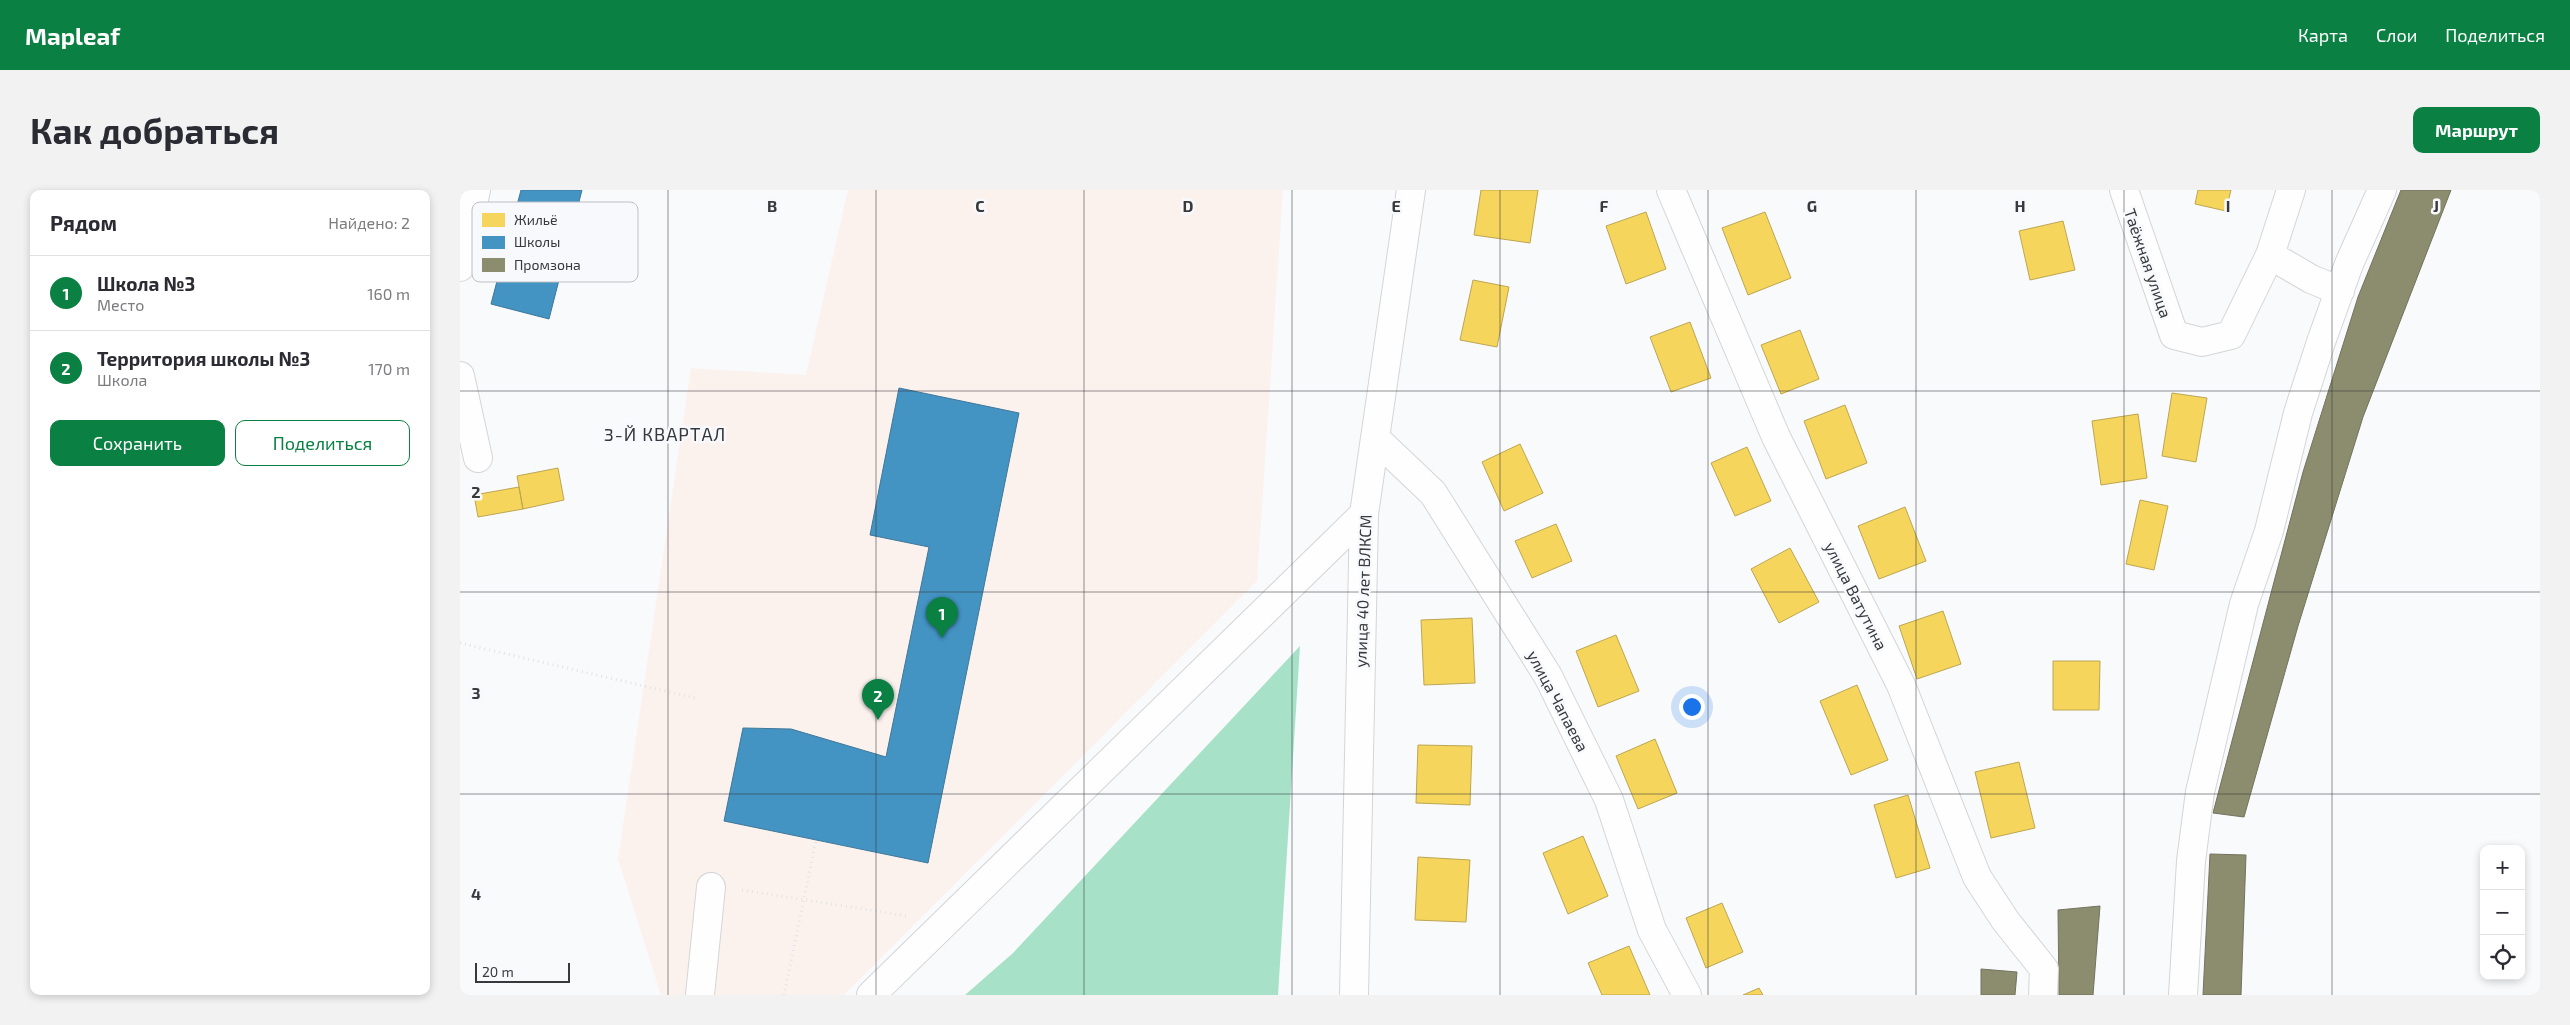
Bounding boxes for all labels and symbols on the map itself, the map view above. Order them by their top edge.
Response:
text: B [767,196,777,215]
text: C [975,196,985,215]
text: D [1183,196,1194,215]
text: E [1391,196,1401,215]
text: F [1600,196,1609,215]
text: G [1807,196,1817,215]
text: H [2014,196,2026,215]
text: I [2226,196,2230,215]
text: J [2433,196,2439,215]
legend [472,202,638,282]
street label: Таёжная улица [2120,206,2176,320]
text: Жильё [514,211,558,228]
text: Школы [514,233,560,250]
text: Промзона [514,256,581,273]
district label: 3-Й КВАРТАЛ [604,423,726,445]
text: 2 [471,482,481,501]
street label: улица 40 лет ВЛКСМ [1350,514,1376,668]
street label: улица Ватутина [1820,539,1892,653]
pin: 1 [926,597,958,638]
street label: улица Чапаева [1523,647,1593,755]
pin: 2 [862,679,894,720]
text: 3 [471,683,481,702]
your location [1679,694,1705,720]
text: 4 [471,884,481,903]
scale bar [475,960,570,983]

